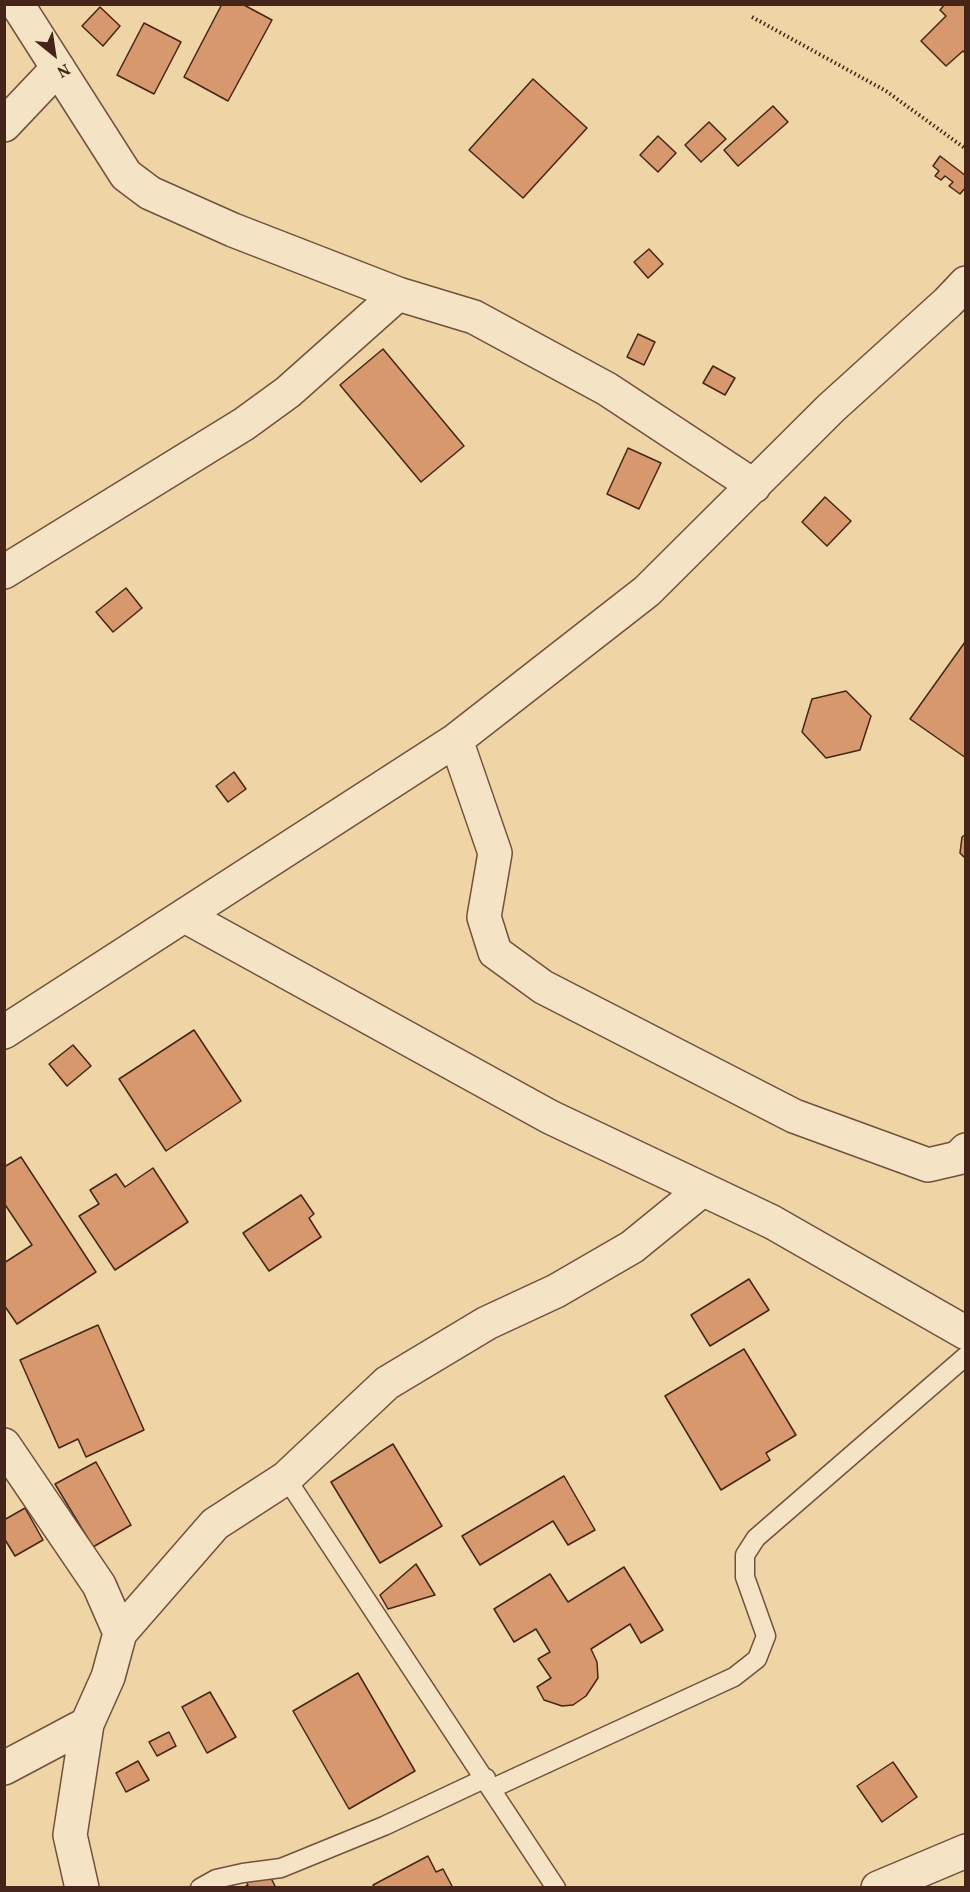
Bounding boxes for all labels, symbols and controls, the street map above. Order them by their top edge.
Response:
north arrow [24,24,84,84]
text: N [52,57,74,82]

